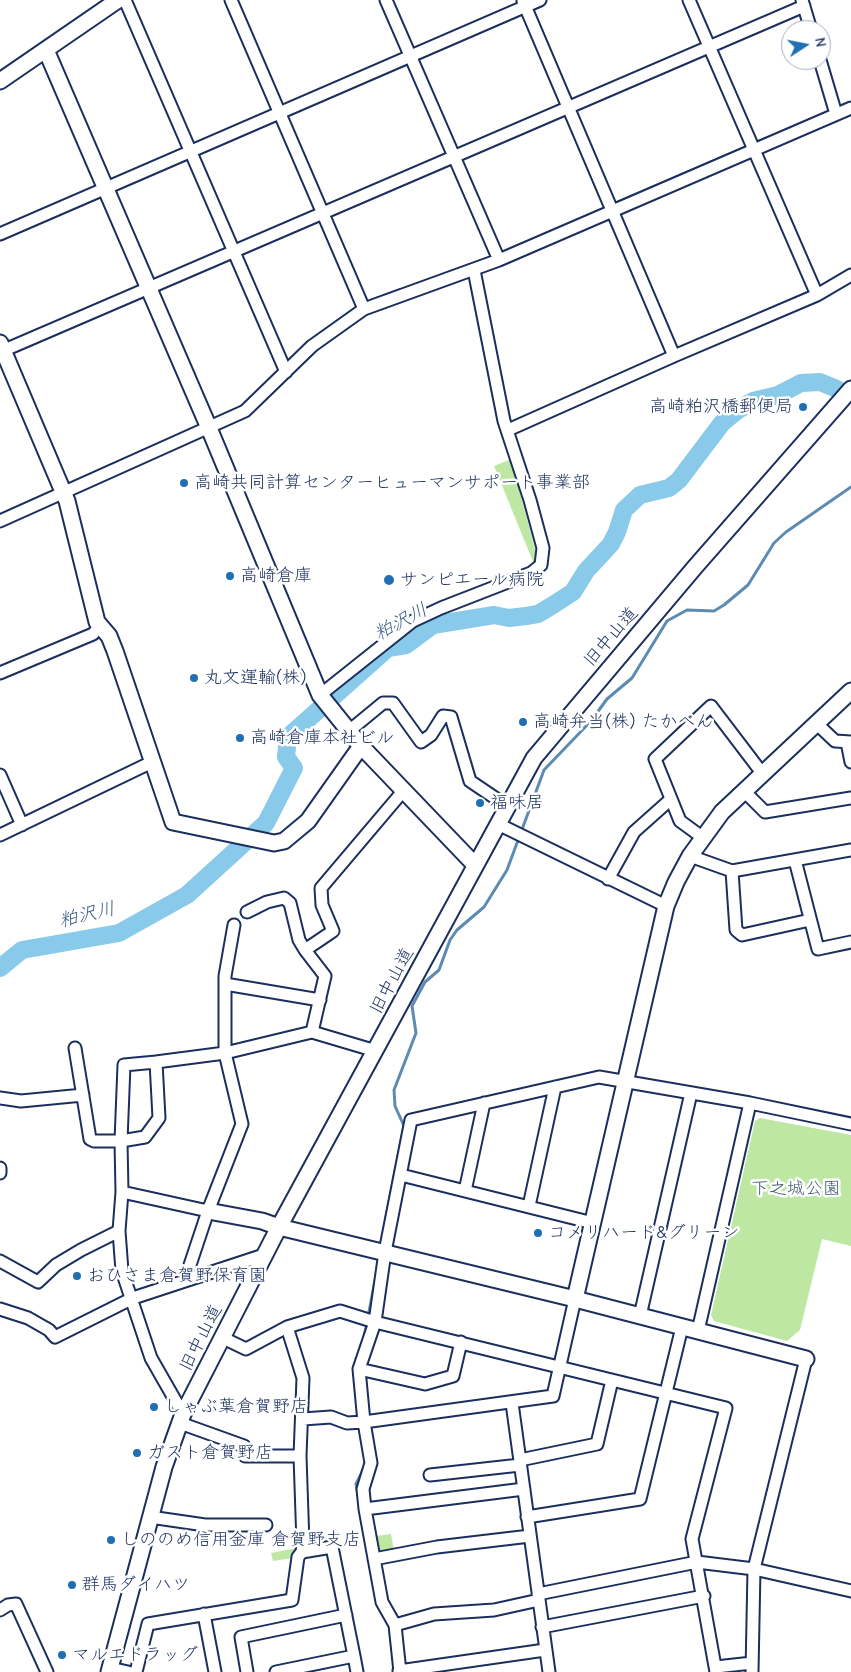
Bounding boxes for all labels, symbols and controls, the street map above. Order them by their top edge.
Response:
north arrow [781,20,831,70]
text: N [811,36,829,48]
place label: 高崎粕沢橋郵便局 [649,396,793,418]
marker: 高崎粕沢橋郵便局 [797,401,809,413]
place label: 高崎共同計算センターヒューマンサポート事業部 [194,472,590,494]
marker: 高崎共同計算センターヒューマンサポート事業部 [178,477,190,489]
place label: 高崎倉庫 [240,565,312,587]
place label: サンピエール病院 [400,569,544,591]
marker: 高崎倉庫 [224,570,236,582]
marker: サンピエール病院 [382,573,396,587]
water label: 粕沢川 [370,599,432,645]
street label: 旧中山道 [579,603,643,671]
place label: 丸文運輸(株) [204,667,306,689]
marker: 丸文運輸(株) [188,672,200,684]
place label: 高崎弁当(株) たかべん [533,711,713,733]
marker: 高崎弁当(株) たかべん [517,716,529,728]
place label: 高崎倉庫本社ビル [250,727,394,749]
marker: 高崎倉庫本社ビル [234,732,246,744]
place label: 福味居 [490,792,544,814]
marker: 福味居 [474,797,486,809]
water label: 粕沢川 [57,897,117,933]
street label: 旧中山道 [366,944,418,1018]
park label: 下之城公園 [751,1178,841,1200]
place label: コメリハード&グリーン [548,1222,740,1244]
marker: コメリハード&グリーン [532,1227,544,1239]
place label: おひさま倉賀野保育園 [87,1265,267,1287]
marker: おひさま倉賀野保育園 [71,1270,83,1282]
street label: 旧中山道 [175,1301,227,1375]
place label: しゃぶ葉倉賀野店 [164,1396,308,1418]
marker: しゃぶ葉倉賀野店 [148,1401,160,1413]
place label: ガスト倉賀野店 [147,1442,273,1464]
marker: ガスト倉賀野店 [131,1447,143,1459]
place label: しののめ信用金庫 倉賀野支店 [121,1529,361,1551]
marker: しののめ信用金庫 倉賀野支店 [105,1534,117,1546]
place label: 群馬ダイハツ [82,1574,190,1596]
marker: 群馬ダイハツ [66,1579,78,1591]
place label: マルエドラッグ [72,1644,198,1666]
marker: マルエドラッグ [56,1649,68,1661]

